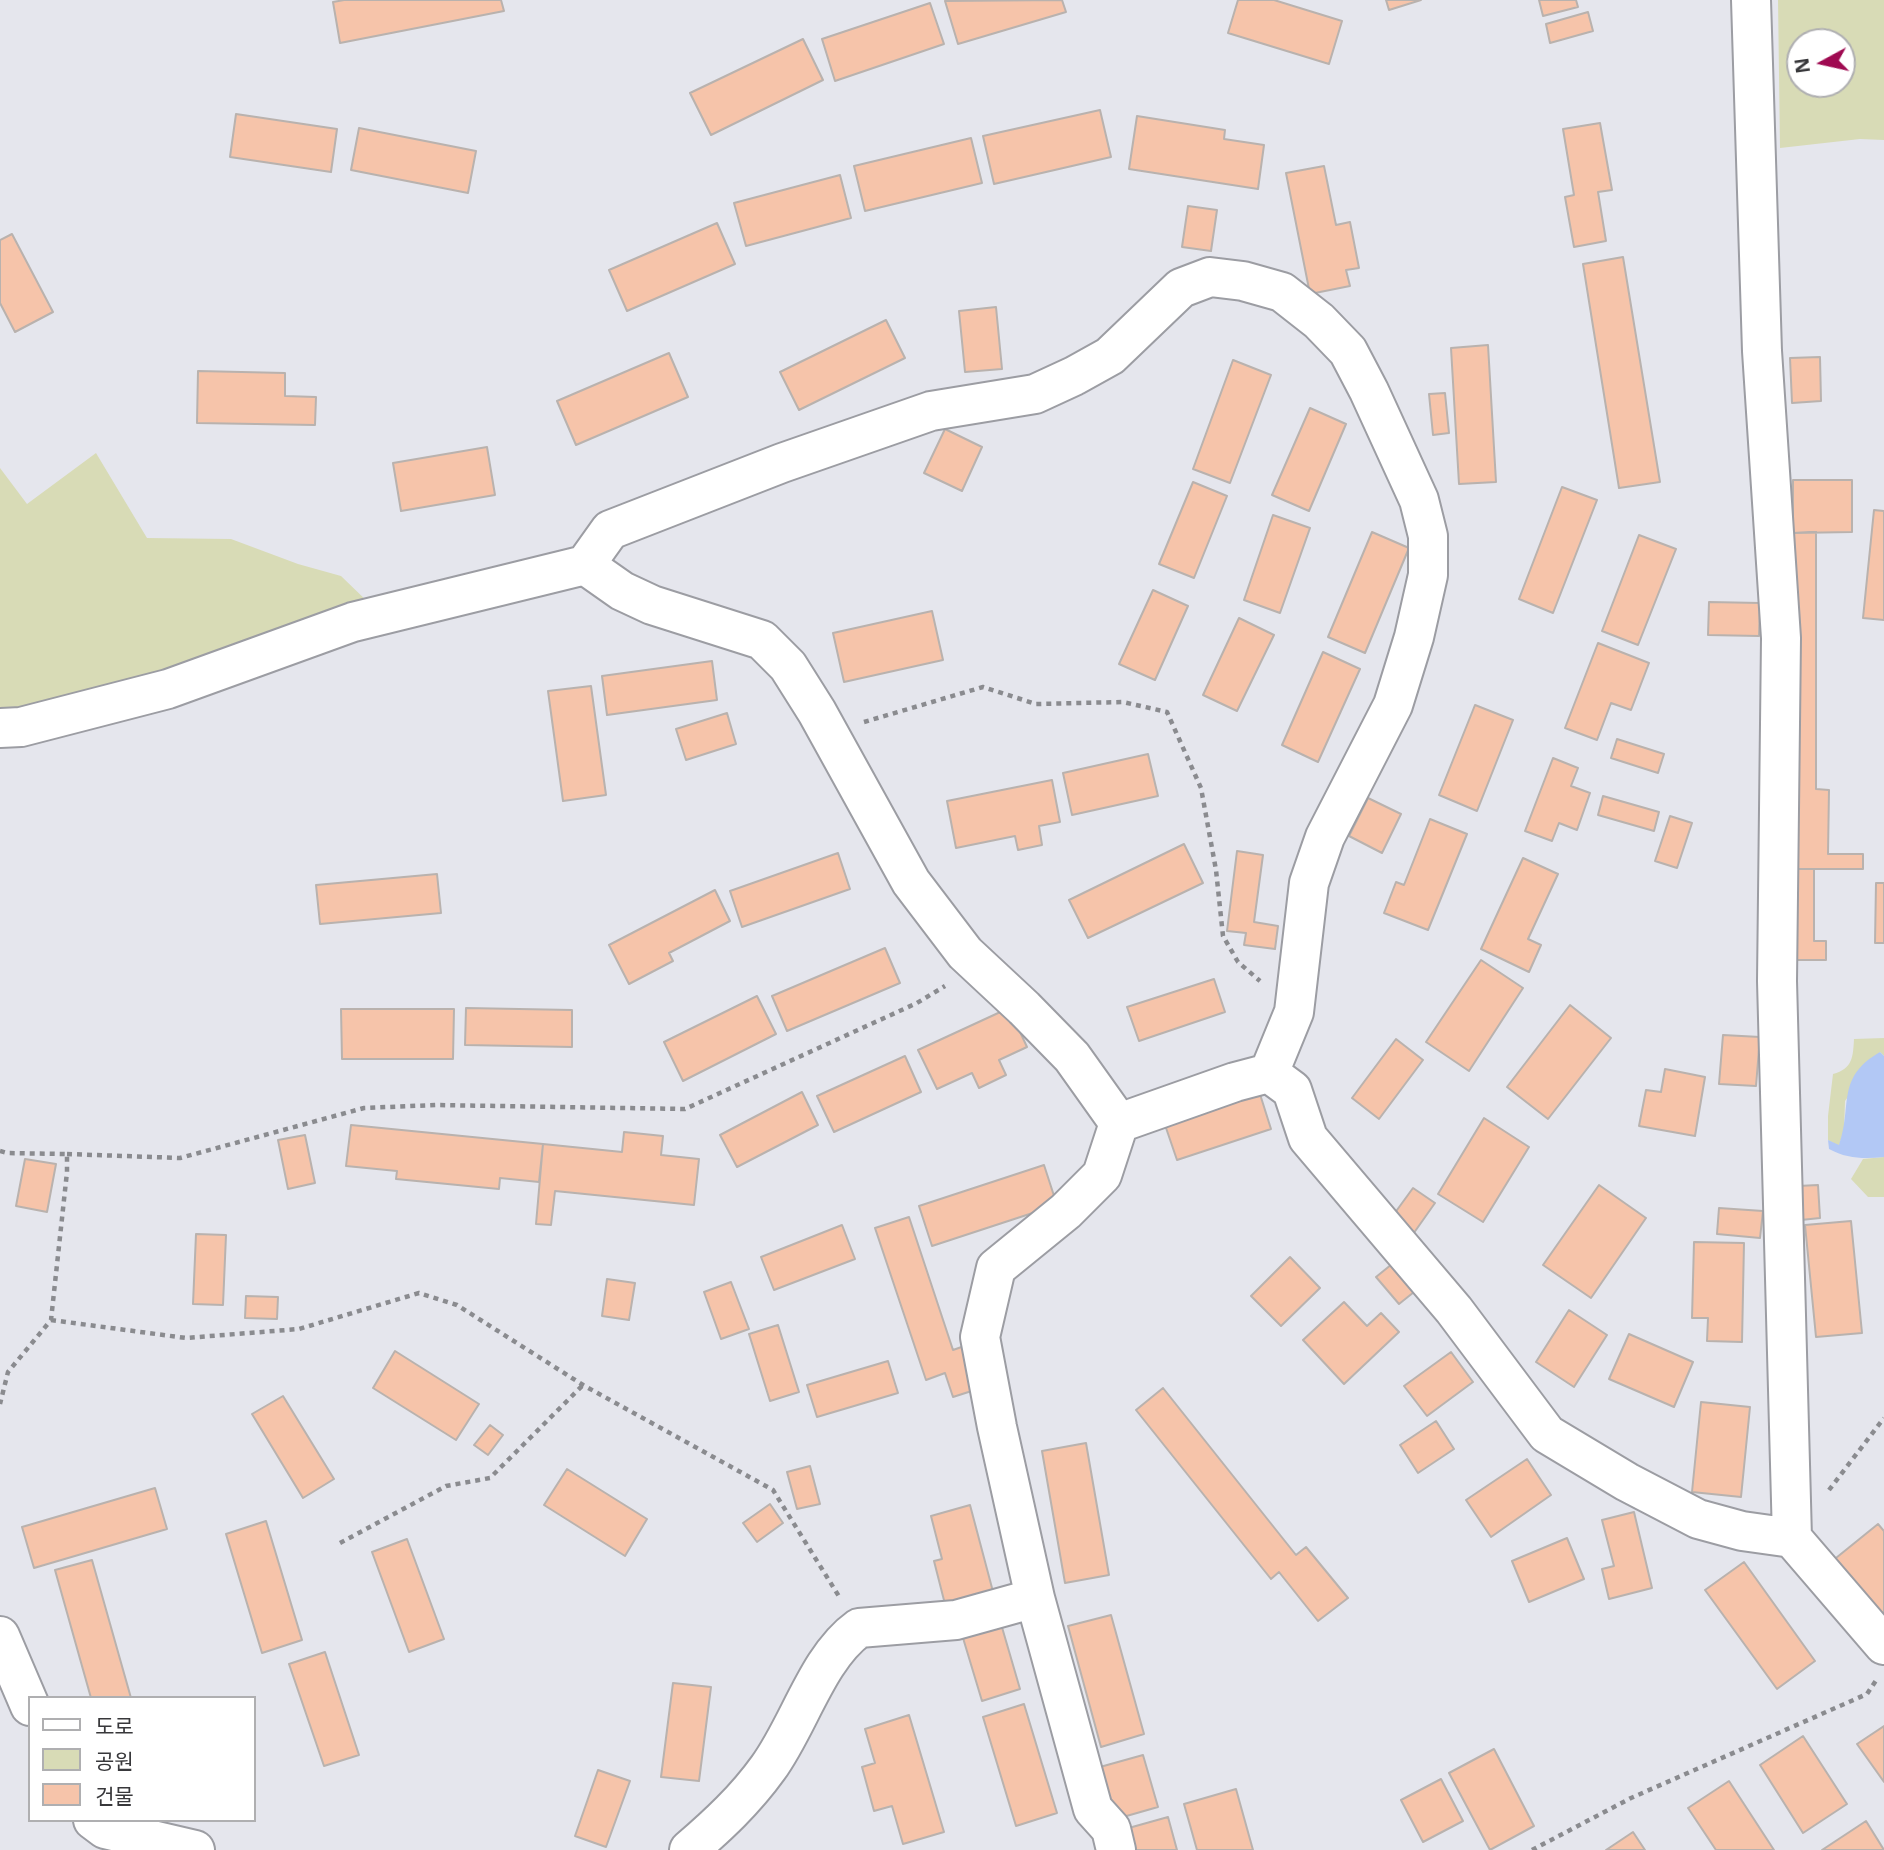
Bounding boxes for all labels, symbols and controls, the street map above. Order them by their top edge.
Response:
north arrow [1786,28,1856,98]
text: N [1788,56,1816,75]
legend [28,1696,256,1822]
text: 도로 [95,1712,134,1740]
text: 공원 [95,1747,134,1775]
text: 건물 [95,1782,134,1810]

